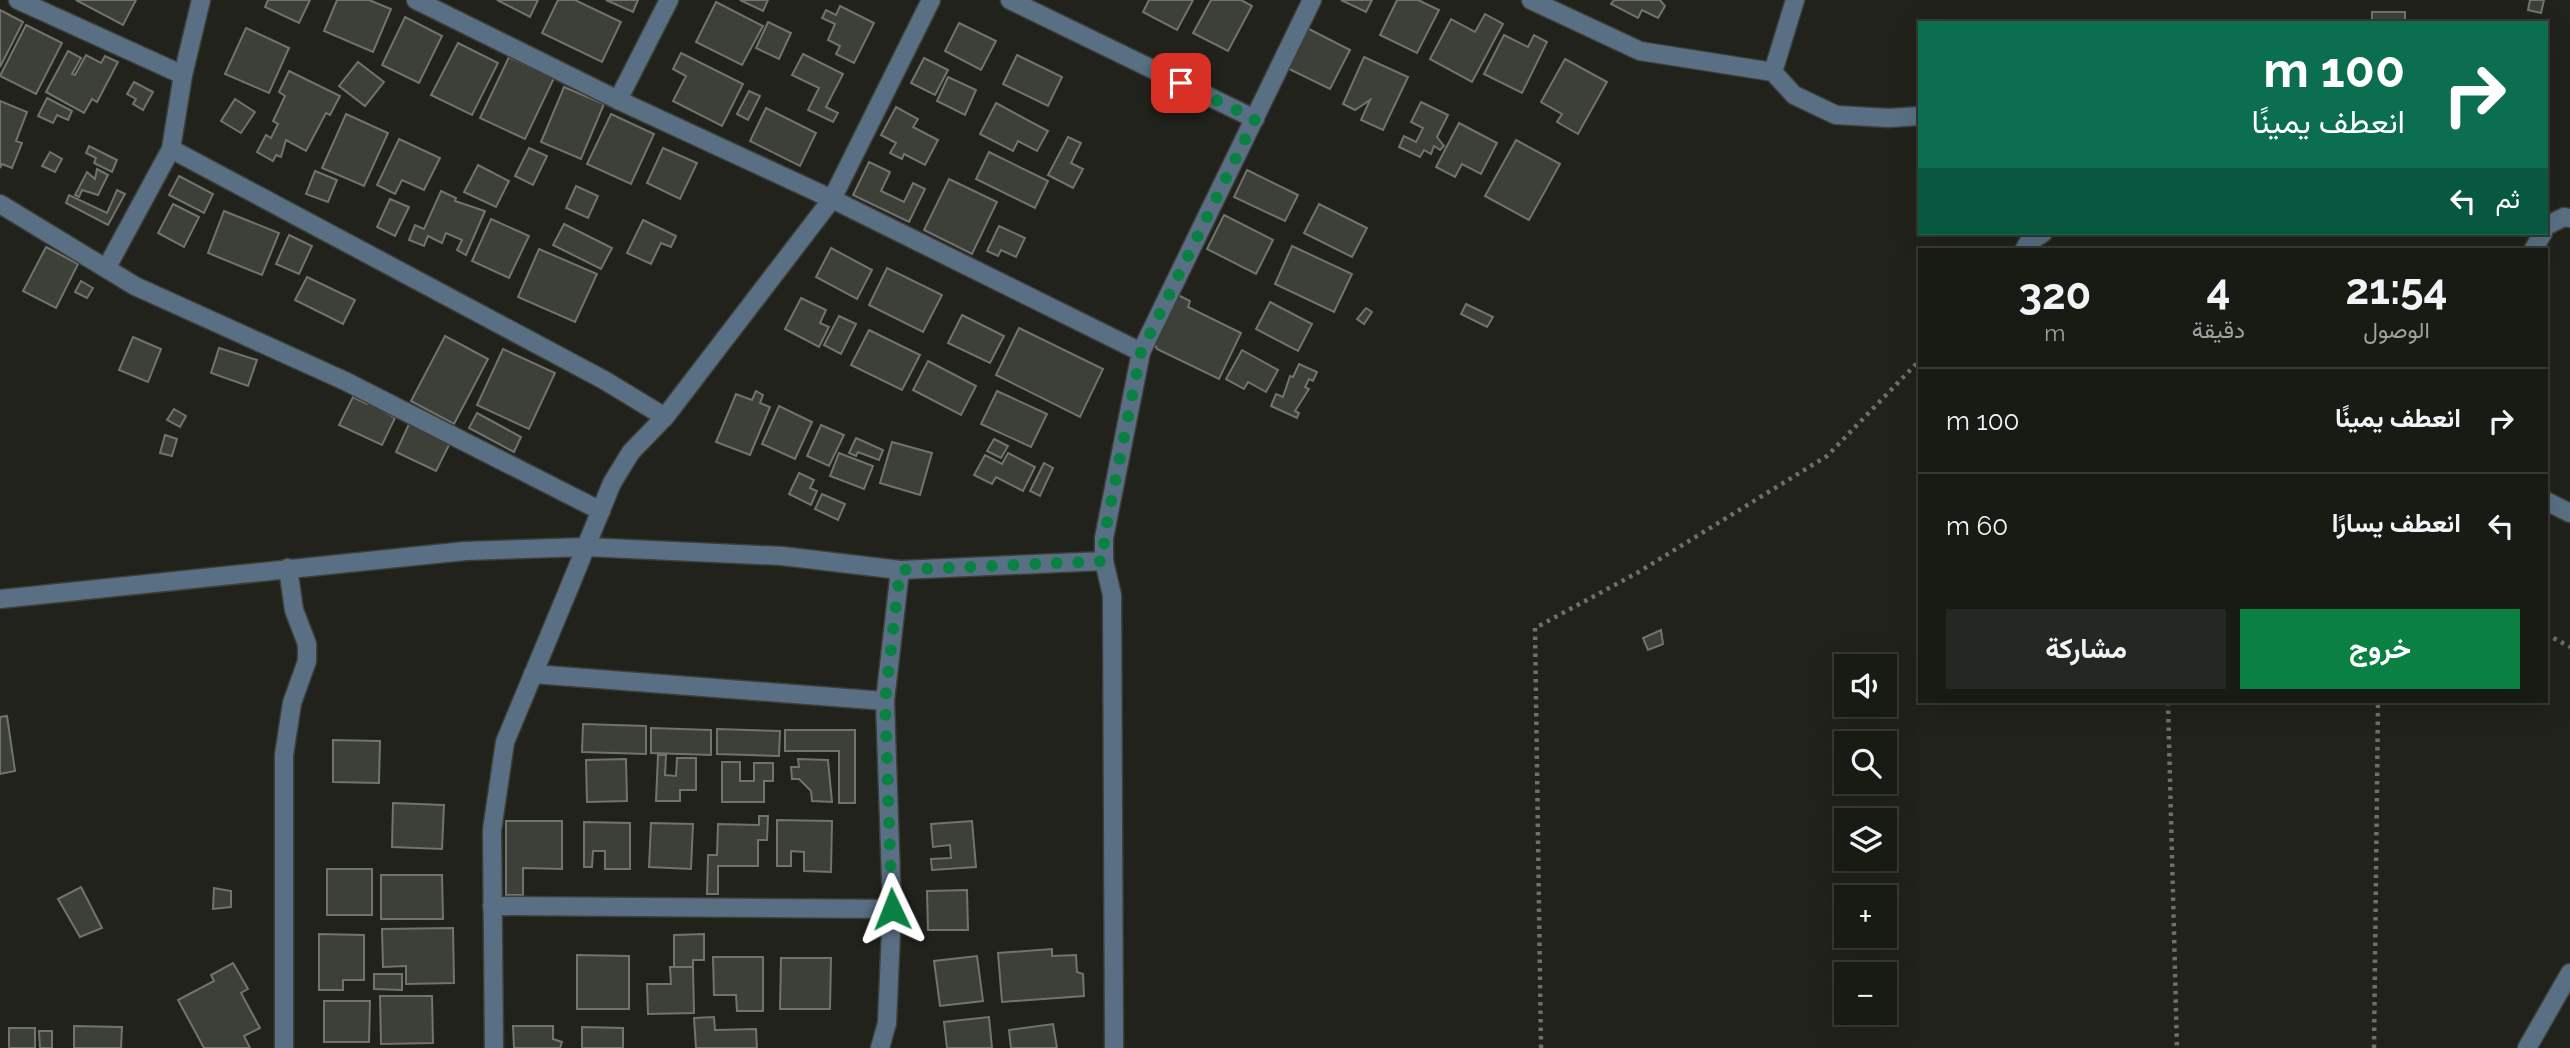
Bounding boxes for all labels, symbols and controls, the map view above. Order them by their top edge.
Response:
text: 100 m [2263,41,2405,98]
icon: right [2429,49,2520,140]
pin [1151,53,1211,113]
icon: arrive [1162,64,1200,102]
text: انعطف يمينًا [2252,103,2405,140]
icon: left [2444,182,2482,220]
text: ثم [2496,184,2520,214]
text: 4 [2206,265,2230,314]
text: 21:54 [2346,265,2448,314]
text: 320 [2018,270,2091,319]
text: دقيقة [2192,316,2245,343]
text: الوصول [2363,316,2430,343]
text: m [2044,319,2066,346]
icon: right [2482,402,2520,440]
text: انعطف يمينًا [2335,403,2461,433]
text: 100 m [1946,406,2020,436]
icon: left [2482,507,2520,545]
text: انعطف يسارًا [2332,508,2461,538]
text: 60 m [1946,511,2008,541]
button: مشاركة [1946,609,2226,689]
button: خروج [2240,609,2520,689]
map controls [1834,654,1897,1025]
button: sound [1834,654,1897,717]
button: search [1834,731,1897,794]
button: layers [1834,808,1897,871]
position arrow [855,872,929,946]
button: + [1834,885,1897,948]
button: − [1834,962,1897,1025]

